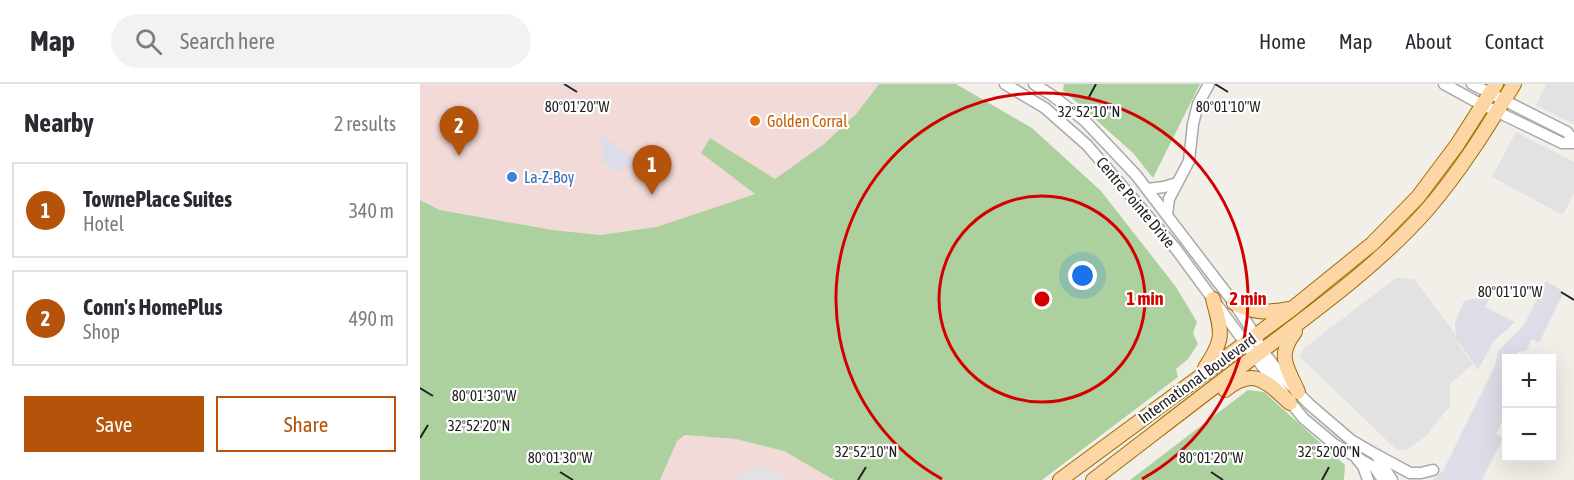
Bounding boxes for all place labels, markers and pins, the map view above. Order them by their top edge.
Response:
pin: 2 [440,106,478,156]
place label: Golden Corral [767,112,848,130]
marker: Golden Corral [748,114,762,128]
pin: 1 [632,146,672,195]
place label: La-Z-Boy [524,168,575,187]
marker: La-Z-Boy [505,170,519,184]
centre of rings [1032,289,1052,309]

